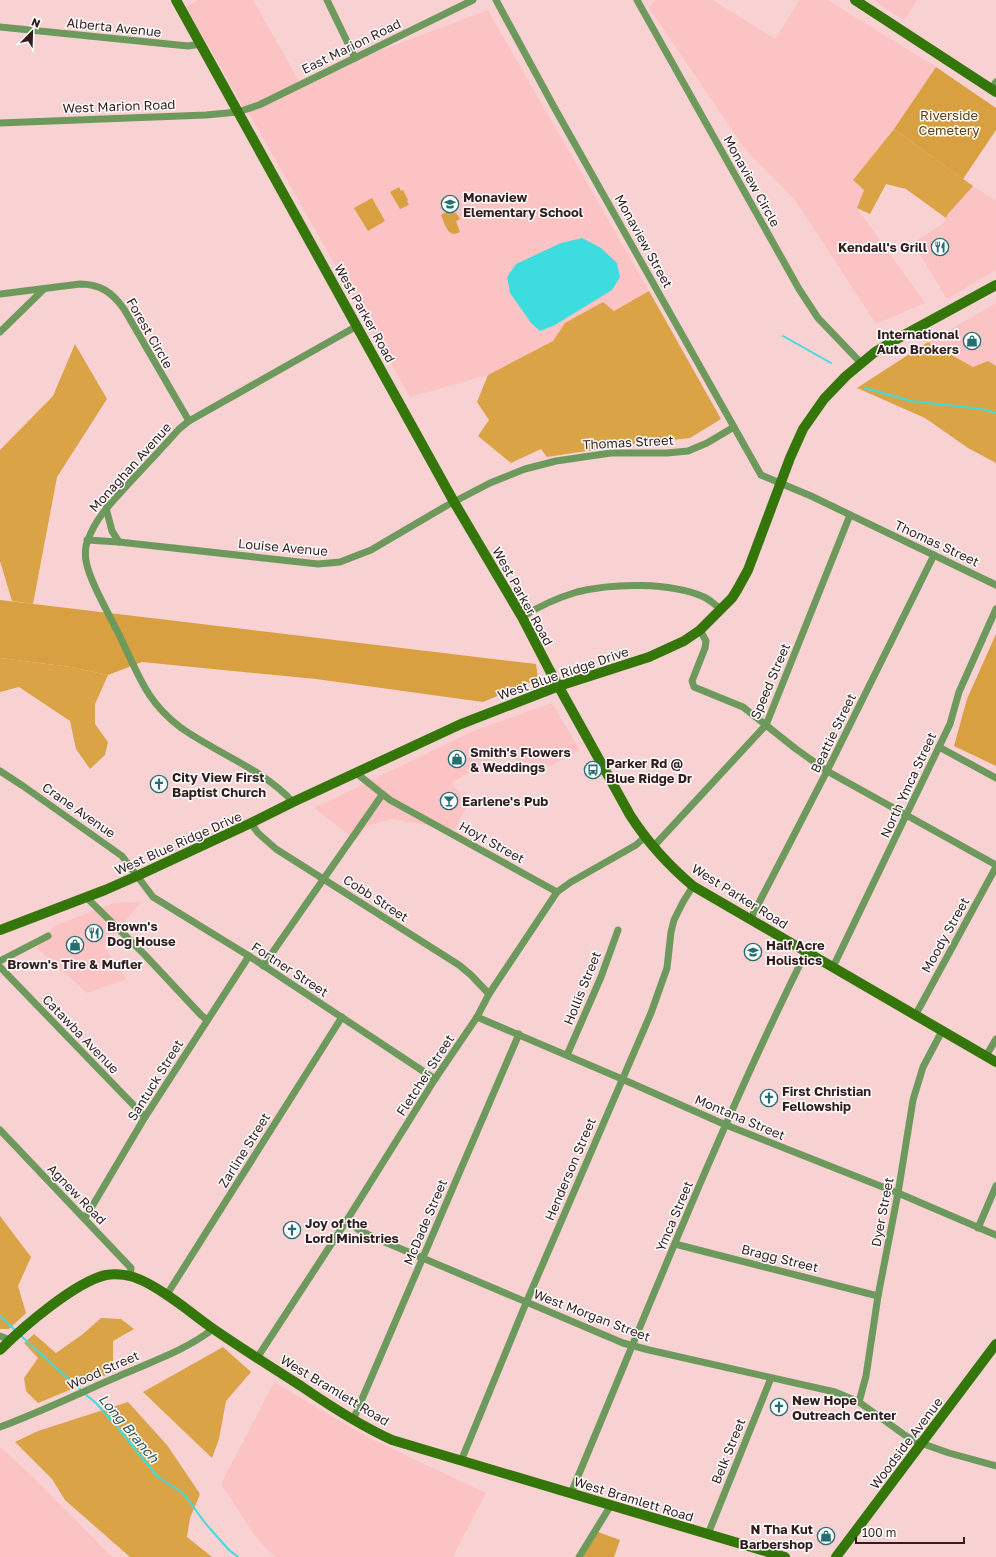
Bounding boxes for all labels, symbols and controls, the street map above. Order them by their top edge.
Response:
north arrow [12,12,52,52]
street label: Alberta Avenue [66,14,162,40]
text: N [30,15,42,30]
street label: East Marion Road [299,15,403,77]
street label: West Marion Road [62,96,176,116]
park label: Riverside Cemetery [919,107,980,138]
street label: Monaview Circle [720,133,784,229]
place label: Monaview Elementary School [463,189,584,220]
street label: Monaview Street [612,191,676,291]
school or university icon: Monaview Elementary School [440,194,460,214]
restaurant icon: Kendall's Grill [930,237,950,257]
place label: Kendall's Grill [838,239,928,255]
street label: West Parker Road [331,261,399,365]
street label: Forest Circle [123,295,177,371]
place label: International Auto Brokers [877,326,960,357]
shop icon: International Auto Brokers [962,331,982,351]
street label: Monaghan Avenue [86,419,174,515]
street label: Thomas Street [582,432,674,452]
street label: Thomas Street [892,516,982,570]
street label: Louise Avenue [237,535,329,559]
street label: West Parker Road [489,544,557,648]
street label: Speed Street [747,641,793,721]
street label: West Blue Ridge Drive [495,643,631,703]
street label: Beattie Street [807,691,859,775]
street label: North Ymca Street [877,730,939,840]
place label: Smith's Flowers & Weddings [470,744,571,775]
shop icon: Smith's Flowers & Weddings [447,749,467,769]
place label: Parker Rd @ Blue Ridge Dr [606,755,692,786]
bus stop icon: Parker Rd @ Blue Ridge Dr [583,760,603,780]
place label: City View First Baptist Church [172,769,266,800]
church icon: City View First Baptist Church [149,774,169,794]
street label: Crane Avenue [39,779,119,841]
bar icon: Earlene's Pub [439,791,459,811]
place label: Earlene's Pub [462,793,548,809]
street label: West Blue Ridge Drive [112,808,244,878]
street label: Hoyt Street [457,818,527,866]
street label: West Parker Road [689,860,791,932]
street label: Cobb Street [340,871,412,925]
street label: Moody Street [918,894,972,976]
place label: Brown's Dog House [107,918,176,949]
restaurant icon: Brown's Dog House [84,923,104,943]
shop icon: Brown's Tire & Mufler [65,935,85,955]
place label: Half Acre Holistics [766,937,825,968]
street label: Fortner Street [249,938,331,1000]
school or university icon: Half Acre Holistics [743,942,763,962]
street label: Hollis Street [560,949,604,1027]
place label: Brown's Tire & Mufler [7,956,143,972]
street label: Catawba Avenue [39,991,123,1077]
street label: Fletcher Street [393,1031,457,1119]
street label: Santuck Street [124,1036,186,1124]
place label: First Christian Fellowship [782,1083,871,1114]
church icon: First Christian Fellowship [759,1088,779,1108]
street label: Montana Street [692,1091,788,1143]
street label: Zarline Street [215,1110,273,1190]
street label: Henderson Street [541,1115,599,1223]
street label: Agnew Road [44,1161,110,1227]
street label: Dyer Street [867,1176,897,1248]
street label: McDade Street [400,1177,450,1267]
street label: Ymca Street [652,1178,696,1254]
place label: Joy of the Lord Ministries [305,1215,399,1246]
church icon: Joy of the Lord Ministries [282,1220,302,1240]
street label: Bragg Street [740,1241,820,1275]
street label: West Morgan Street [531,1285,653,1345]
street label: Wood Street [64,1347,142,1393]
street label: West Bramlett Road [278,1351,392,1429]
water label: Long Branch [95,1390,164,1467]
place label: New Hope Outreach Center [792,1392,896,1423]
street label: Woodside Avenue [866,1394,946,1492]
church icon: New Hope Outreach Center [769,1397,789,1417]
street label: Belk Street [708,1416,748,1486]
street label: West Bramlett Road [572,1473,696,1525]
scale bar [856,1519,964,1545]
place label: N Tha Kut Barbershop [740,1521,813,1552]
text: 100 m [862,1525,896,1540]
shop icon: N Tha Kut Barbershop [816,1526,836,1546]

